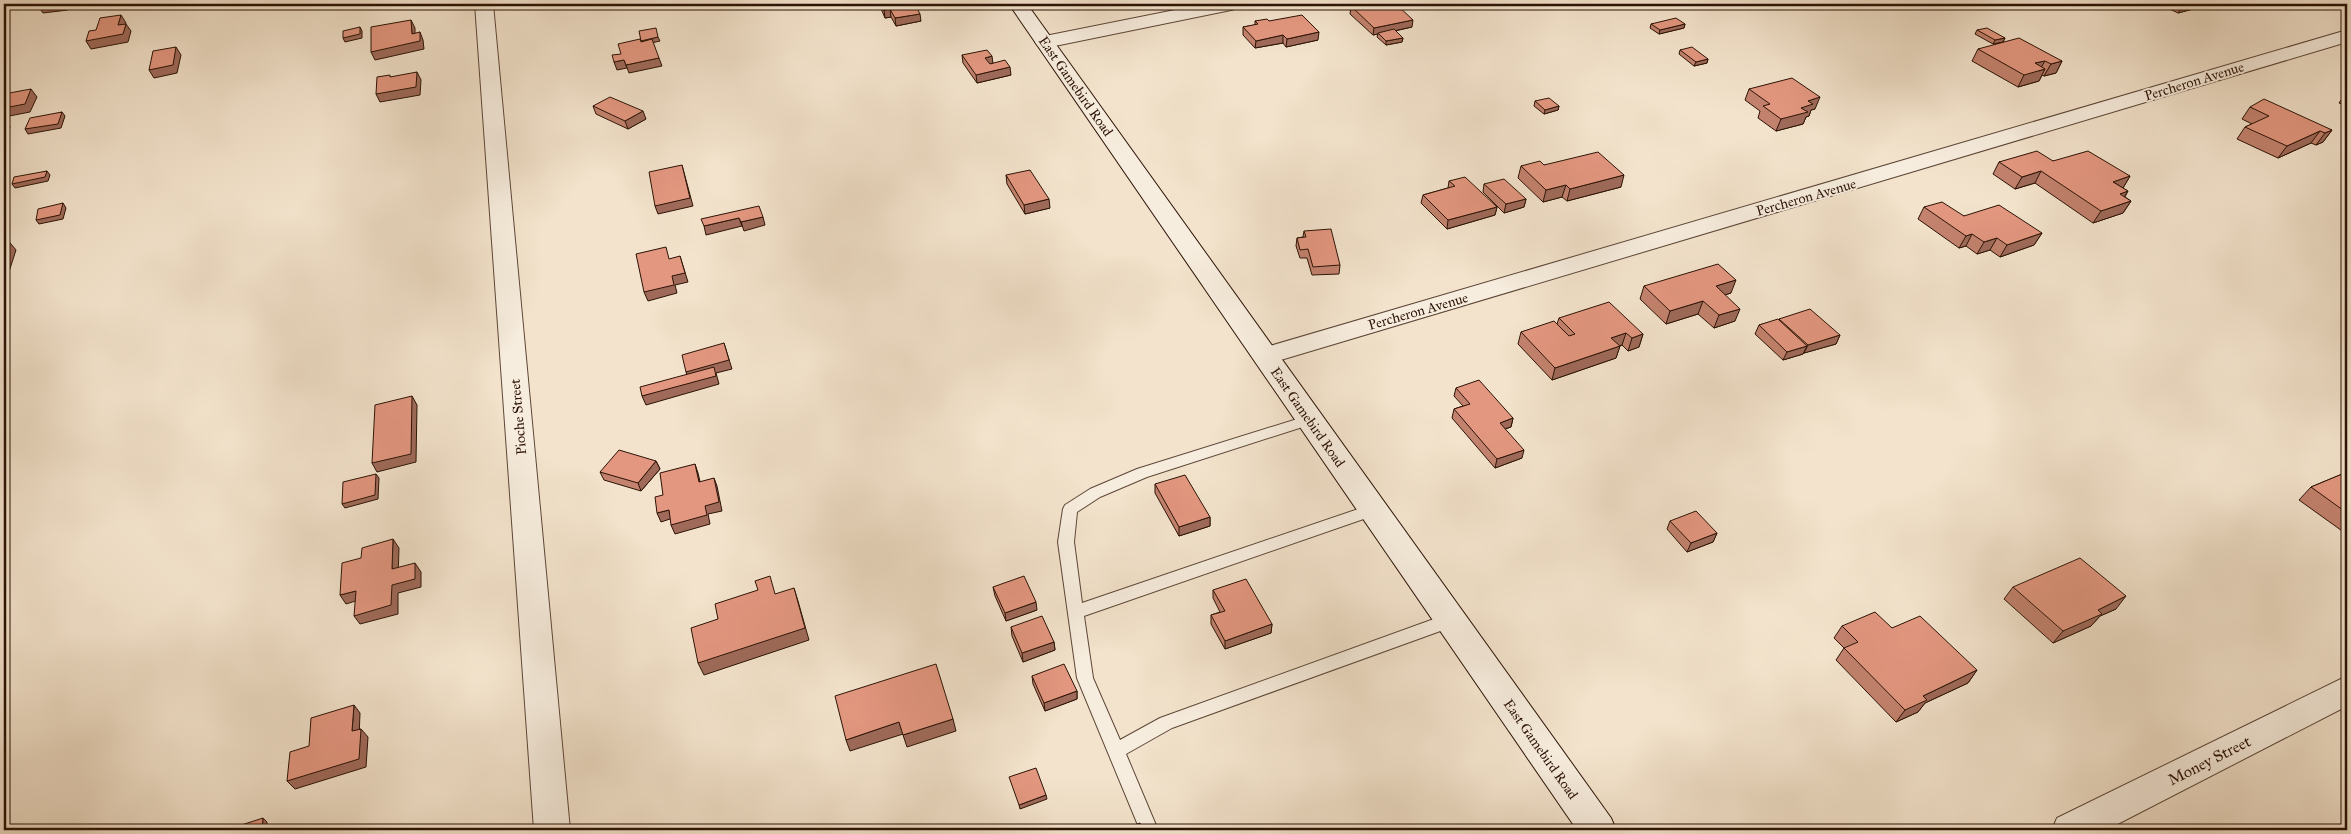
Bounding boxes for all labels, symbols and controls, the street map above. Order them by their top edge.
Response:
street label: East Gamebird Road [1035,33,1117,140]
street label: Percheron Avenue [2142,58,2246,105]
street label: Percheron Avenue [1754,175,1858,220]
street label: Percheron Avenue [1366,289,1470,334]
street label: East Gamebird Road [1267,364,1349,471]
street label: Pioche Street [507,378,530,456]
street label: East Gamebird Road [1500,696,1582,803]
street label: Money Street [2165,731,2254,789]

